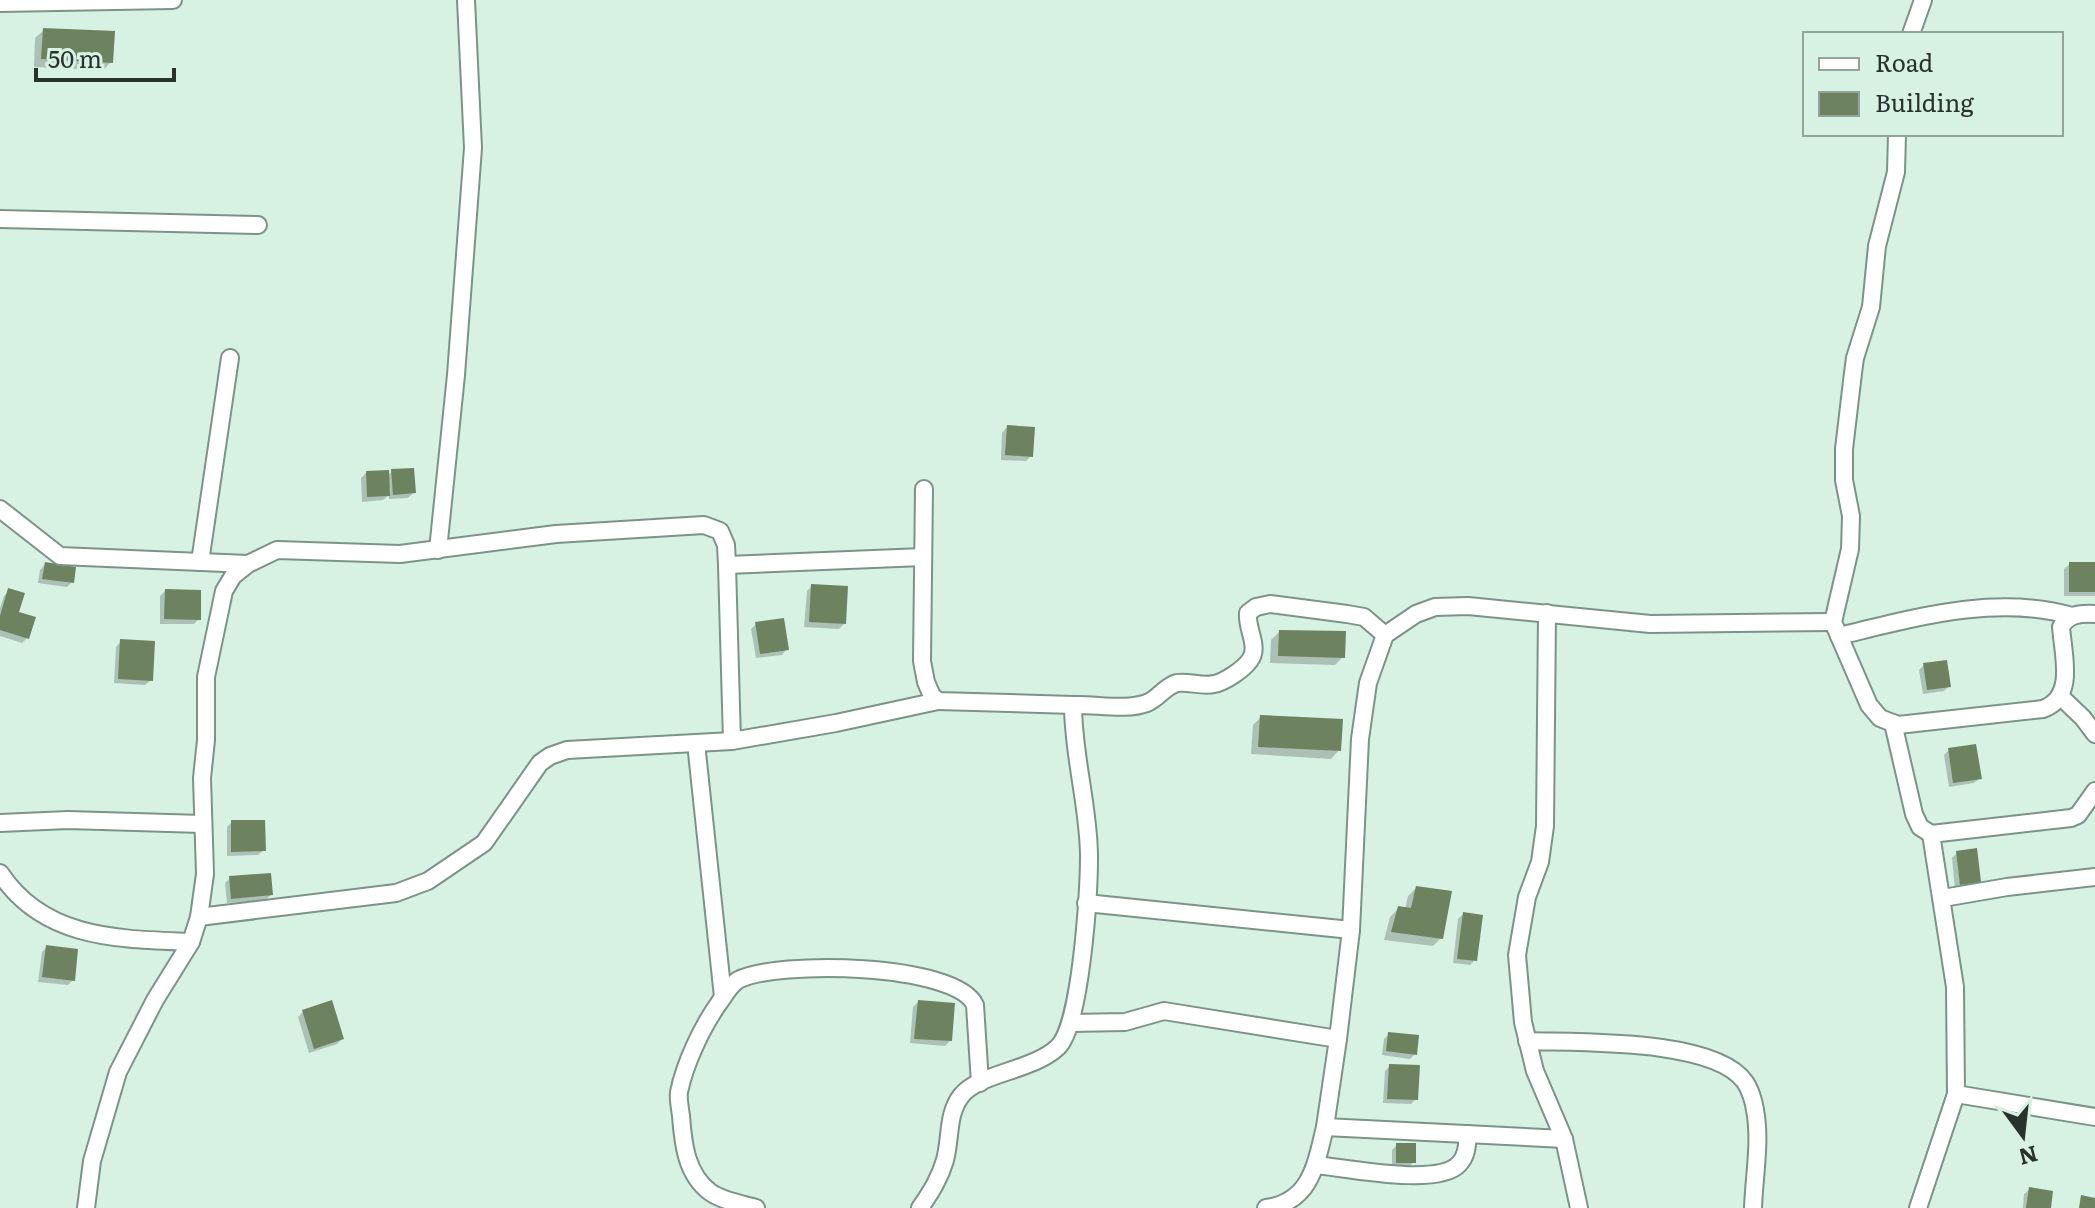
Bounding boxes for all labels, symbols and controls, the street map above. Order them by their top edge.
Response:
scale bar [36,32,174,82]
legend [1803,32,2063,136]
text: 50 m [48,40,102,75]
text: Road [1875,44,1934,79]
text: Building [1875,84,1974,119]
north arrow [1983,1096,2063,1176]
text: N [2015,1138,2042,1175]

